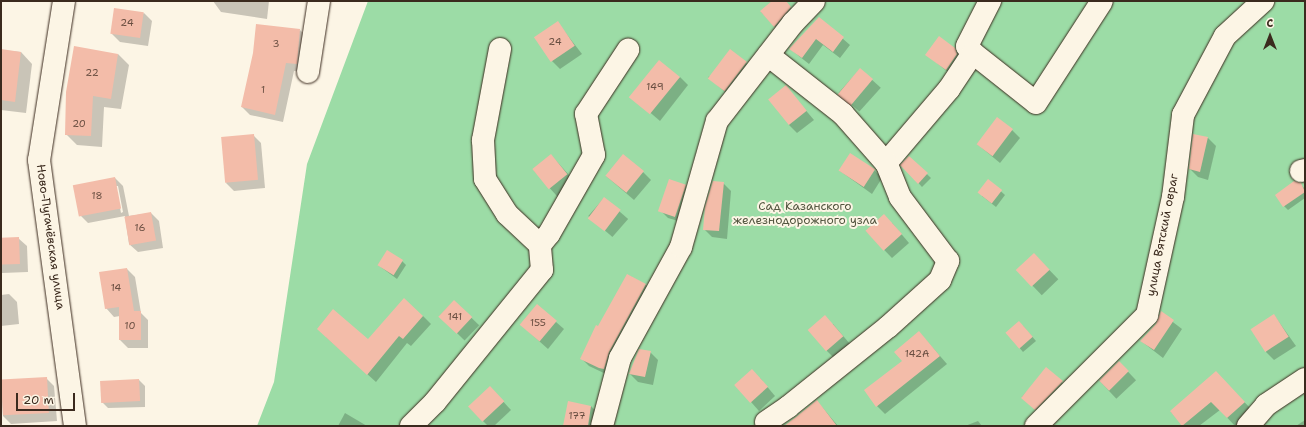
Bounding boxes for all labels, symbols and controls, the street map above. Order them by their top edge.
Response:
north arrow [1250,16,1290,56]
text: С [1267,16,1273,31]
house number: 24 [120,17,134,29]
house number: 24 [548,36,562,48]
house number: 3 [273,38,279,50]
house number: 22 [85,67,99,79]
house number: 149 [646,81,664,93]
house number: 1 [261,84,265,96]
house number: 20 [72,118,86,130]
street label: Ново-Пугачёвская улица [33,163,67,311]
street label: улица Вятский овраг [1144,173,1182,297]
house number: 18 [91,190,103,202]
park label: Сад Казанского железнодорожного узла [733,200,877,228]
house number: 16 [135,222,145,234]
house number: 14 [111,282,121,294]
house number: 141 [448,311,462,323]
house number: 155 [530,317,546,329]
house number: 10 [125,320,135,332]
house number: 142А [905,348,929,360]
scale bar [18,385,77,411]
text: 20 m [23,392,54,408]
house number: 177 [568,410,586,422]

